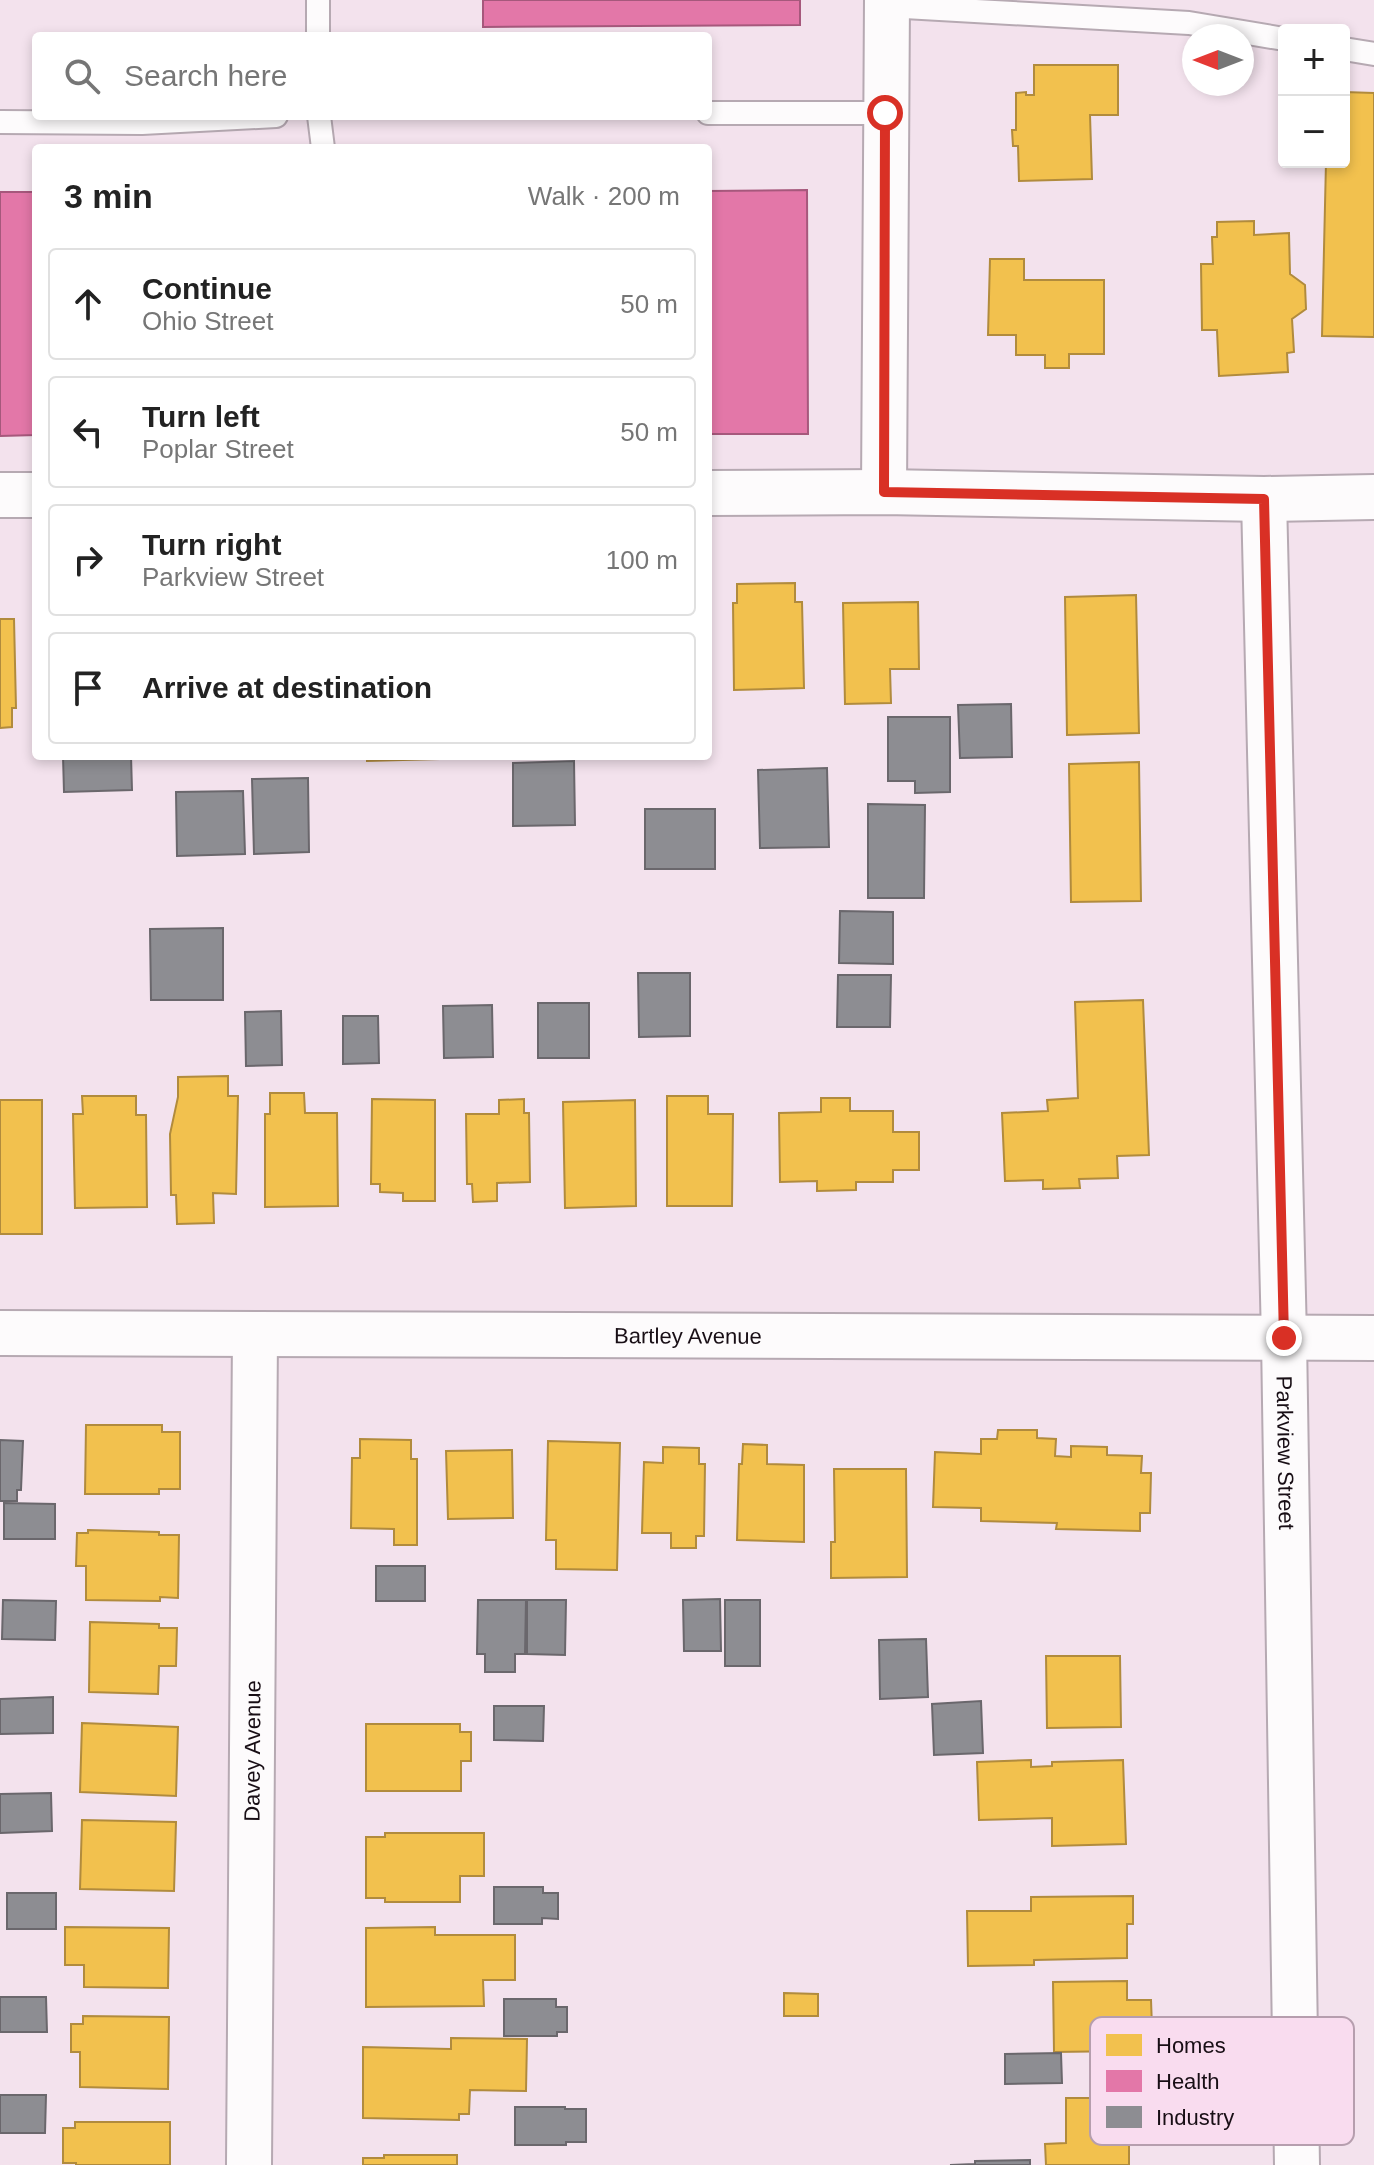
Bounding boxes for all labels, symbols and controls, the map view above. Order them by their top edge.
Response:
north arrow [1182,24,1254,96]
map controls [1278,24,1350,168]
button: + [1278,24,1350,96]
search box [32,32,712,120]
icon: search [60,54,104,98]
text: Search here [124,59,287,92]
route start [867,95,903,131]
button: − [1278,96,1350,168]
text: 3 min [64,177,153,215]
text: Walk · 200 m [528,181,680,211]
text: Continue [142,272,272,305]
icon: ahead [66,282,110,326]
text: 50 m [620,289,678,319]
text: Ohio Street [142,306,274,336]
text: Turn left [142,400,260,433]
icon: left [66,410,110,454]
text: 50 m [620,417,678,447]
text: Poplar Street [142,434,294,464]
text: Turn right [142,528,281,561]
icon: right [66,538,110,582]
text: 100 m [606,545,678,575]
text: Parkview Street [142,562,324,592]
icon: arrive [66,666,110,710]
text: Arrive at destination [142,671,432,704]
route end [1266,1320,1302,1356]
street label: Bartley Avenue [614,1323,762,1349]
street label: Parkview Street [1272,1375,1299,1530]
street label: Davey Avenue [239,1680,266,1822]
legend [1090,2017,1354,2145]
text: Homes [1156,2033,1226,2058]
text: Health [1156,2069,1220,2094]
text: Industry [1156,2105,1234,2130]

